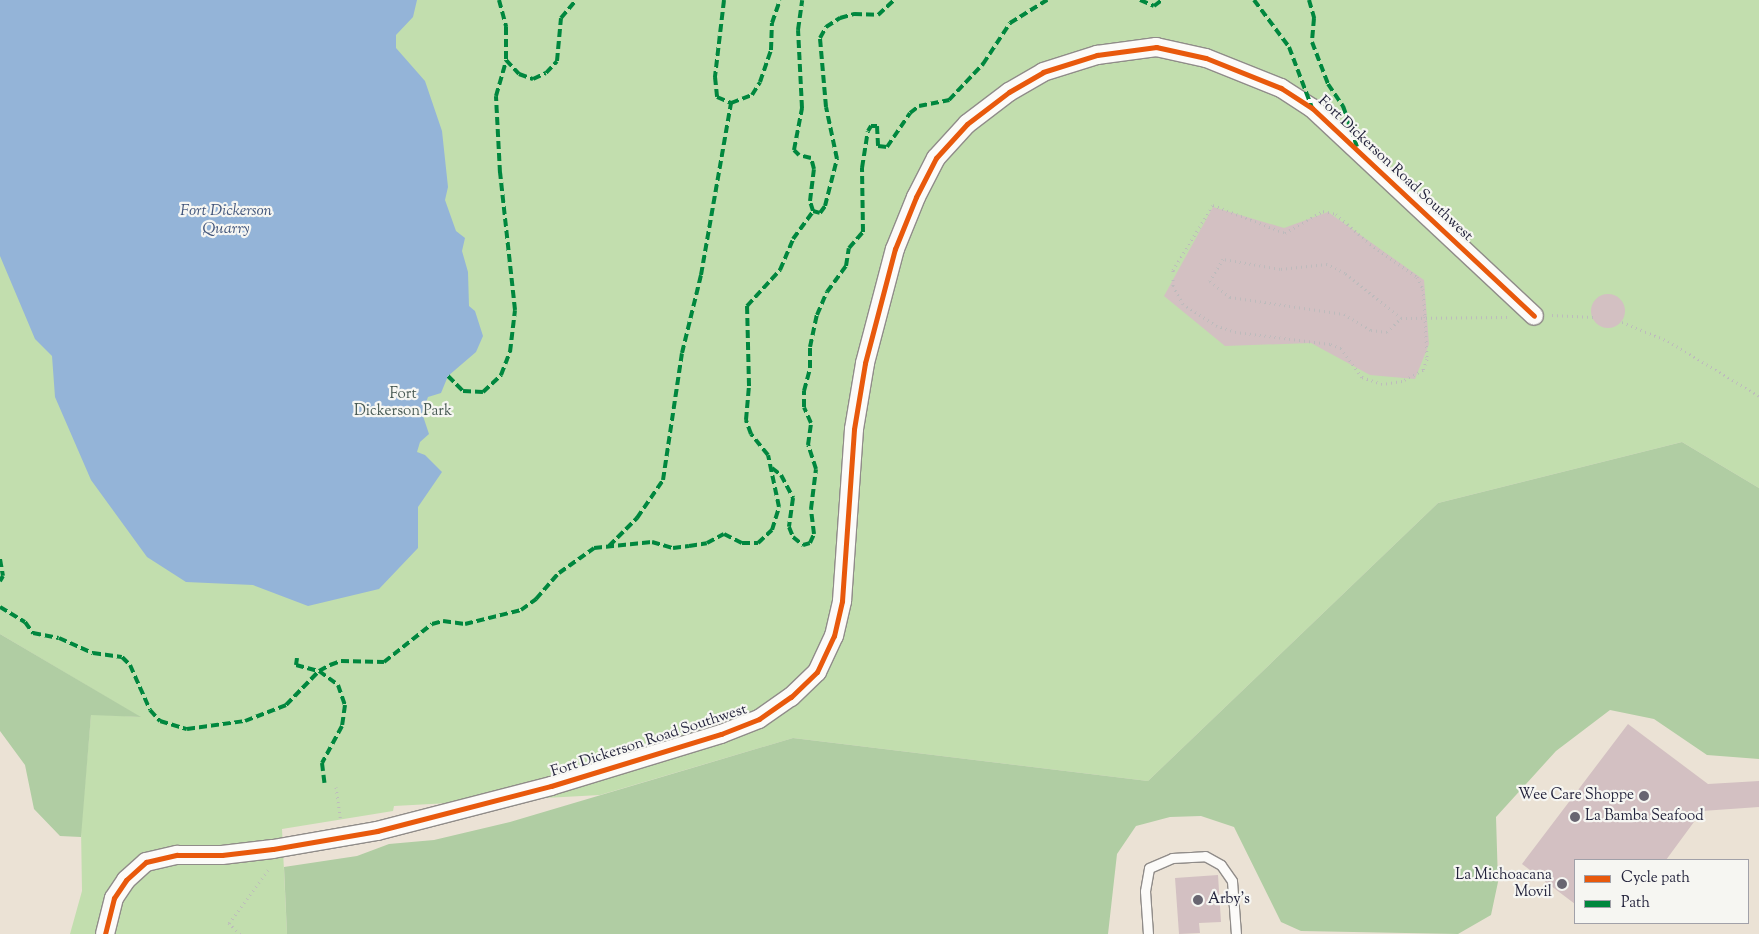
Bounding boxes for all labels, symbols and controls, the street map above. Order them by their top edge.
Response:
street label: Fort Dickerson Road Southwest [1314,93,1476,245]
water label: Fort Dickerson Quarry [180,202,272,240]
park label: Fort Dickerson Park [354,385,452,420]
street label: Fort Dickerson Road Southwest [549,701,749,781]
place label: Wee Care Shoppe [1518,787,1634,805]
marker: Wee Care Shoppe [1638,790,1650,802]
place label: La Bamba Seafood [1585,808,1704,826]
marker: La Bamba Seafood [1569,811,1581,823]
legend [1574,859,1749,924]
place label: La Michoacana Movil [1455,866,1552,901]
text: Cycle path [1621,868,1690,889]
marker: La Michoacana Movil [1556,878,1568,890]
place label: Arby's [1208,891,1250,909]
text: Path [1621,893,1650,914]
marker: Arby's [1192,894,1204,906]

